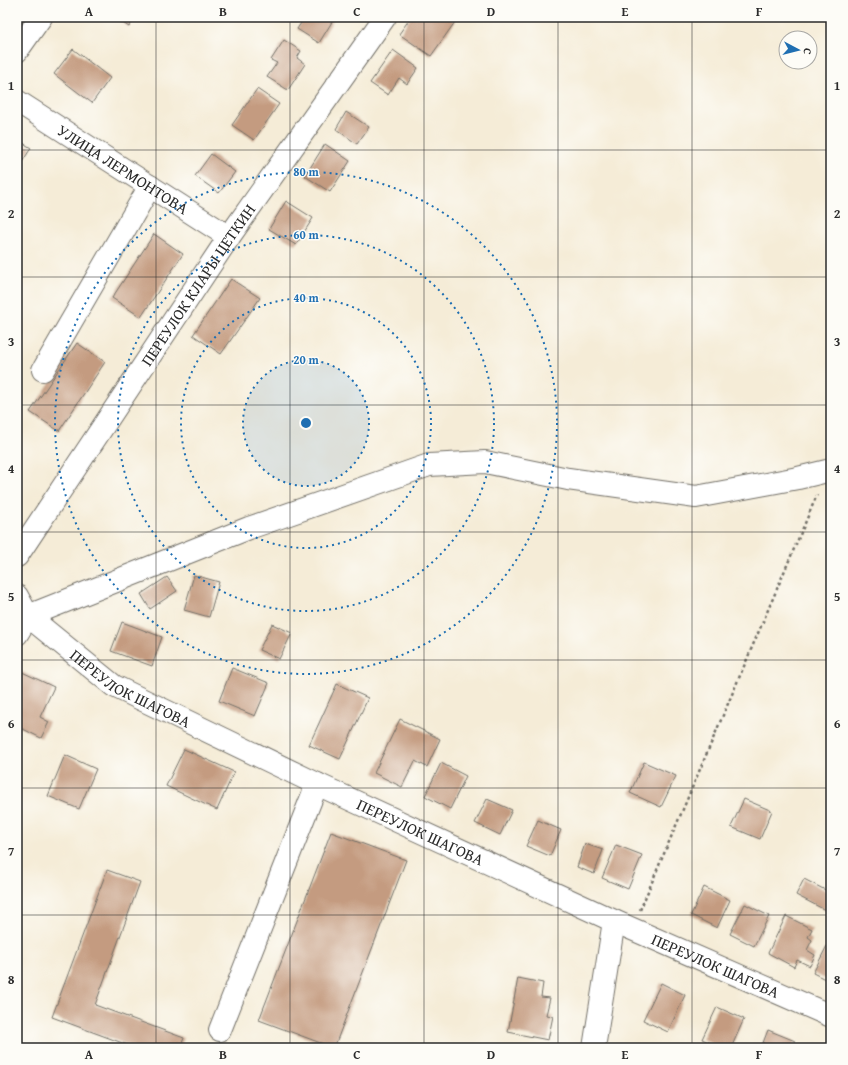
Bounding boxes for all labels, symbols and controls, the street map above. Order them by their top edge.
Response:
text: A [85,2,94,21]
text: B [219,2,227,21]
text: C [353,2,361,21]
text: D [487,2,495,21]
text: E [622,2,629,21]
text: F [756,2,763,21]
north arrow [778,30,818,70]
text: С [800,47,816,55]
text: 1 [8,76,14,95]
text: 1 [834,76,840,95]
street label: УЛИЦА ЛЕРМОНТОВА [53,118,194,220]
text: 80 m [293,163,319,180]
street label: ПЕРЕУЛОК КЛАРЫ ЦЕТКИН [135,198,261,371]
text: 2 [8,204,15,223]
text: 2 [834,204,841,223]
text: 60 m [293,226,319,243]
text: 40 m [293,289,319,306]
text: 3 [8,332,14,351]
text: 3 [834,332,840,351]
text: 20 m [293,351,319,368]
centre of rings [299,416,313,430]
text: 4 [8,459,15,478]
text: 4 [834,459,841,478]
text: 5 [8,587,15,606]
text: 5 [834,587,841,606]
street label: ПЕРЕУЛОК ШАГОВА [65,643,195,733]
text: 6 [8,714,15,733]
text: 6 [834,714,841,733]
street label: ПЕРЕУЛОК ШАГОВА [353,792,488,872]
text: 7 [8,842,15,861]
text: 7 [834,842,841,861]
street label: ПЕРЕУЛОК ШАГОВА [648,927,784,1004]
text: 8 [8,970,15,989]
text: 8 [834,970,841,989]
text: A [85,1045,94,1064]
text: B [219,1045,227,1064]
text: C [353,1045,361,1064]
text: D [487,1045,495,1064]
text: E [622,1045,629,1064]
text: F [756,1045,763,1064]

